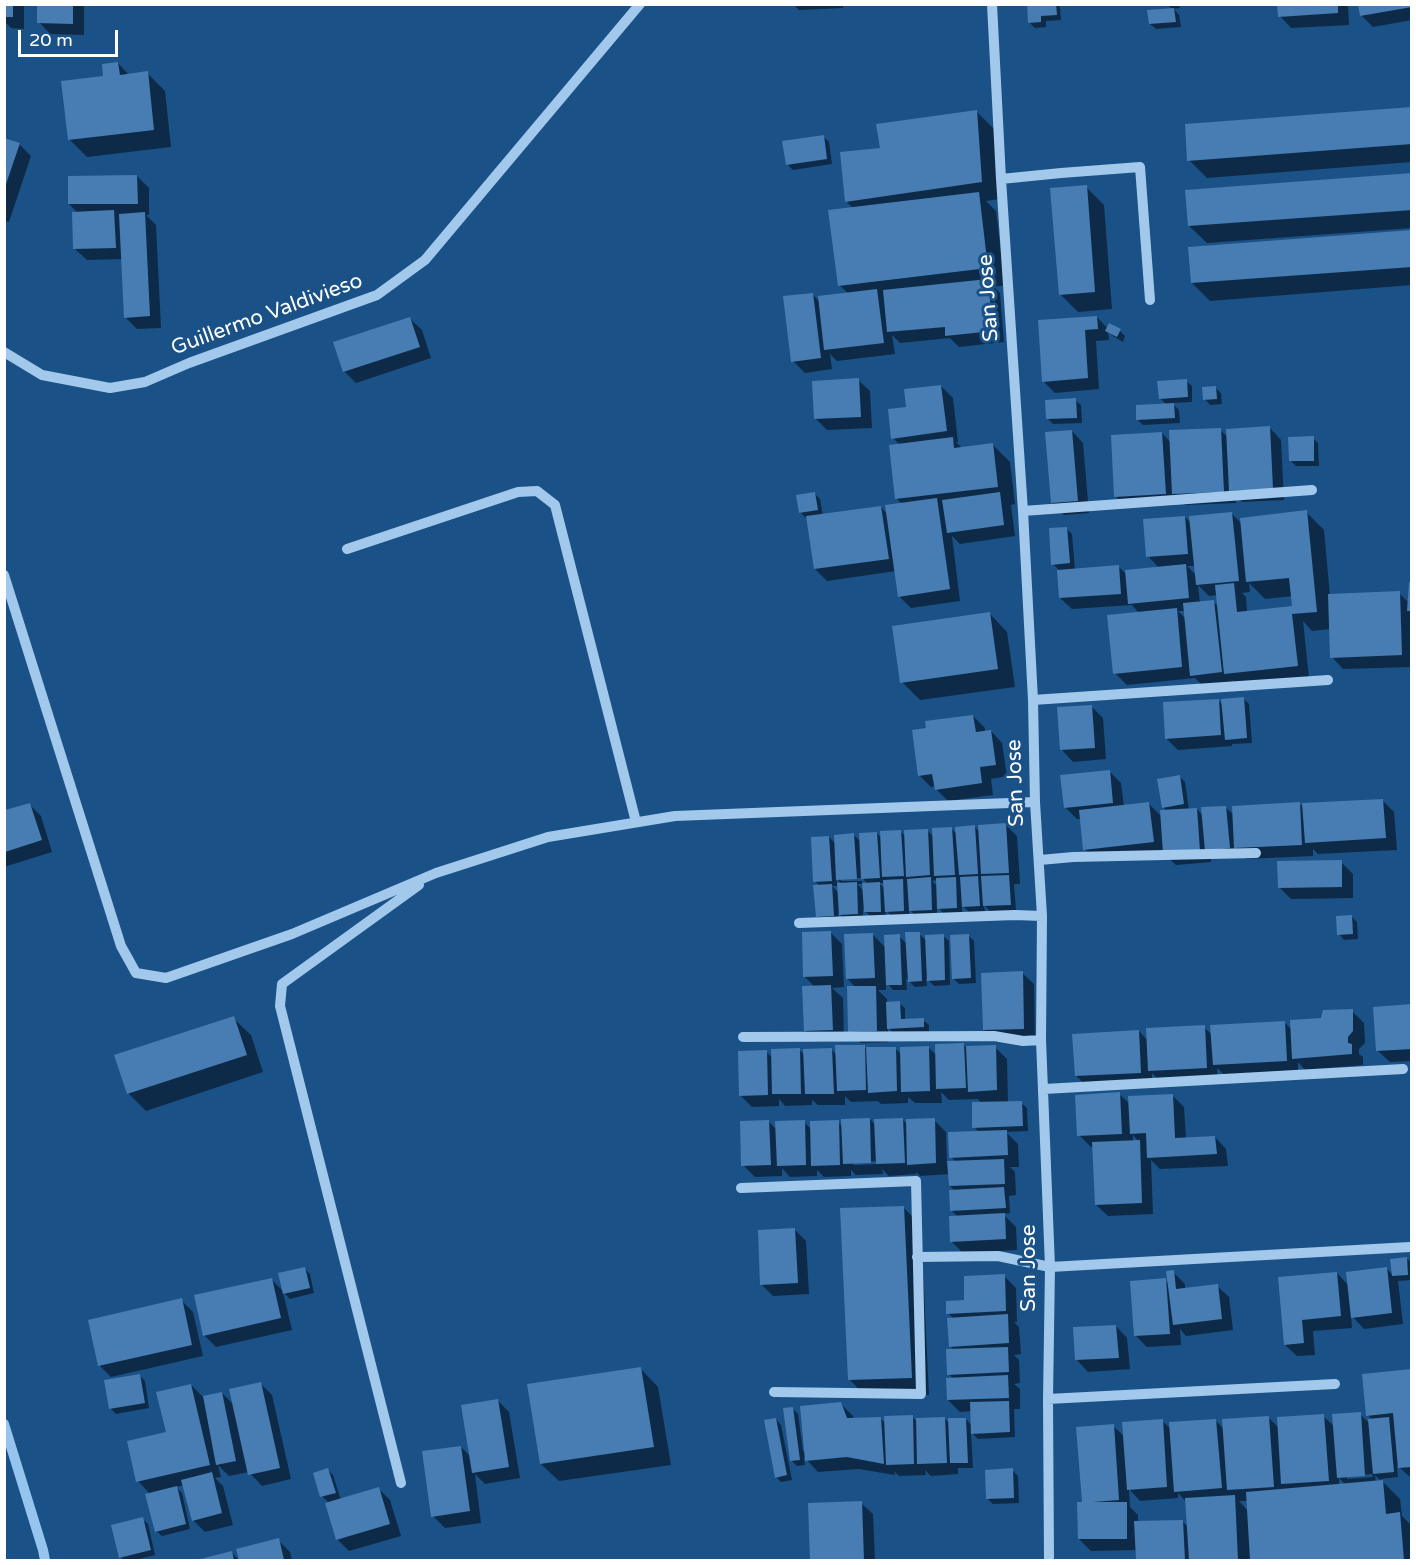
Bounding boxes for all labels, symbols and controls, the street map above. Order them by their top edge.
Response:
scale bar [21,18,122,56]
text: 20 m [29,29,73,51]
street label: San Jose [973,253,1005,343]
street label: Guillermo Valdivieso [168,269,366,361]
street label: San Jose [1002,739,1030,827]
street label: San Jose [1016,1224,1042,1312]

